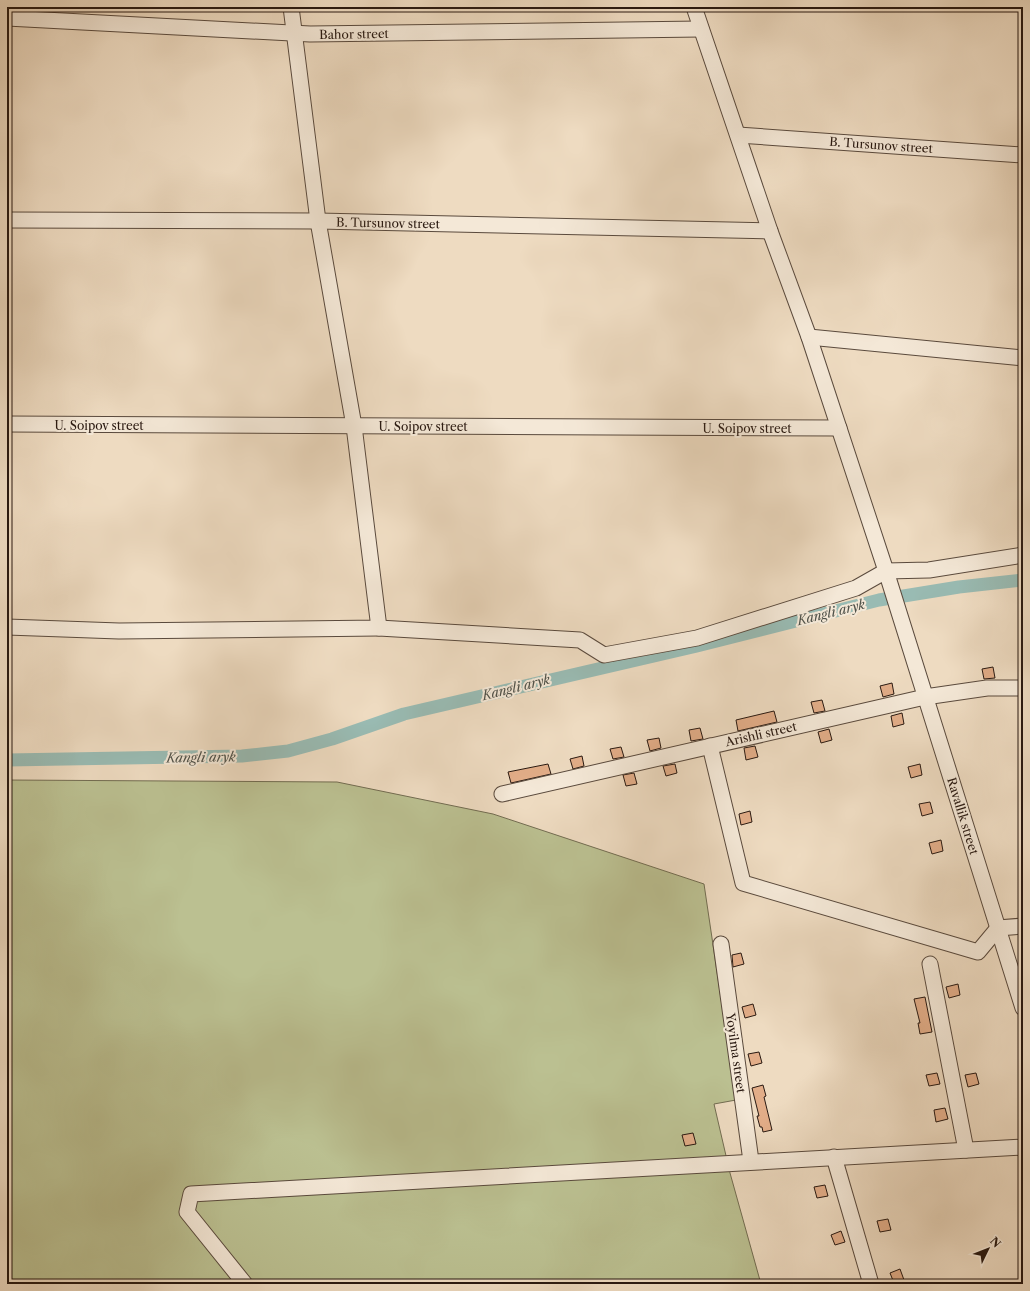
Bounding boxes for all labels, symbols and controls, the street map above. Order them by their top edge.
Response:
street label: Bahor street [319,26,390,42]
street label: B. Tursunov street [829,134,934,156]
street label: B. Tursunov street [336,215,441,231]
street label: U. Soipov street [54,418,144,433]
street label: U. Soipov street [378,419,468,434]
street label: U. Soipov street [702,421,792,436]
water label: Kangli aryk [794,596,867,628]
water label: Kangli aryk [479,671,552,703]
street label: Arishli street [723,718,799,750]
water label: Kangli aryk [165,748,236,766]
street label: Ravallik street [944,776,982,857]
street label: Yoyilma street [723,1011,749,1095]
north arrow [968,1229,1008,1269]
text: N [987,1234,1004,1251]

